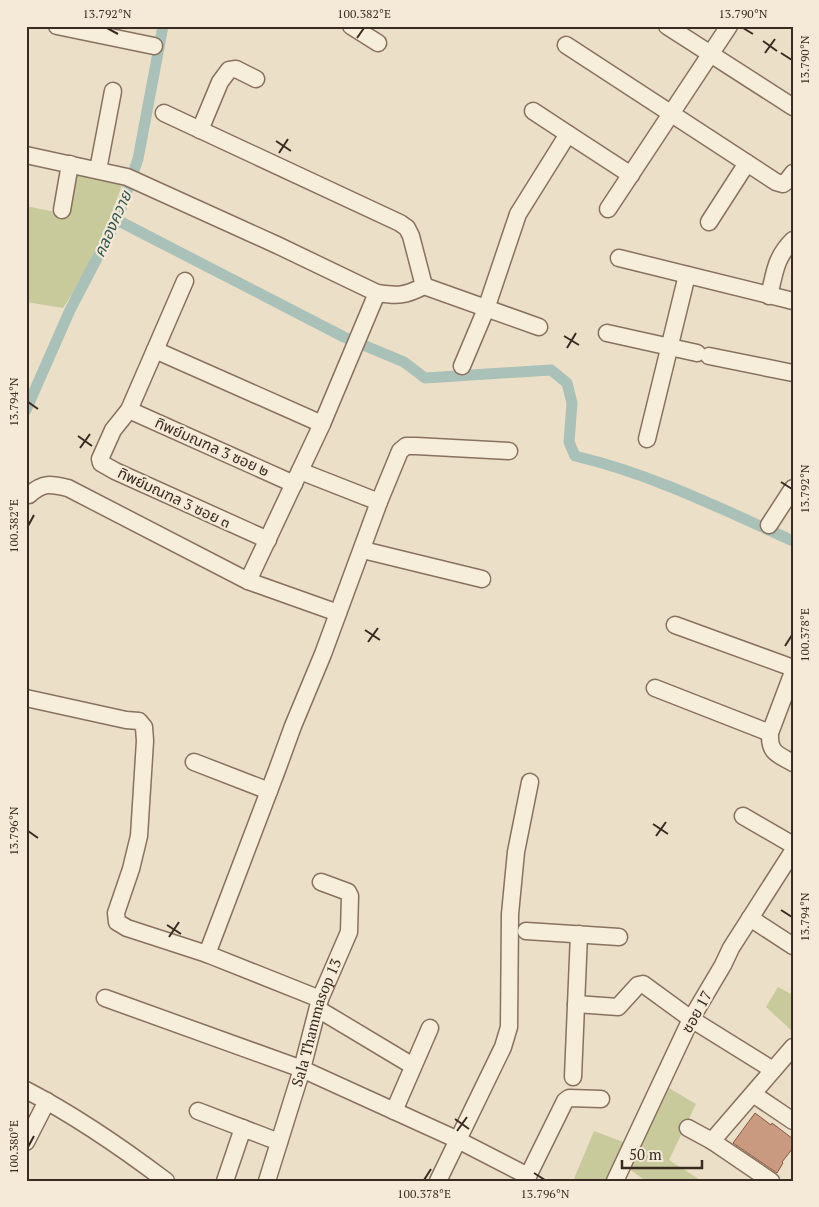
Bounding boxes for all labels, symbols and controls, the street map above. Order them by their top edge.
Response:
text: 13.792°N [82,6,132,21]
text: 100.382°E [337,6,391,21]
text: 13.790°N [718,6,768,21]
text: 13.790°N [797,35,812,85]
water label: คลองควาย [88,186,137,261]
text: 13.794°N [6,377,21,427]
street label: ทิพย์มณฑล 3 ซอย ๒ [152,412,273,480]
street label: ทิพย์มณฑล 3 ซอย ๓ [115,462,234,532]
text: 13.792°N [797,464,812,514]
text: 100.382°E [6,499,21,553]
text: 100.378°E [797,608,812,662]
text: 13.796°N [6,806,21,856]
text: 13.794°N [797,892,812,942]
street label: Sala Thammasop 13 [286,955,345,1089]
street label: ซอย 17 [676,987,716,1036]
text: 100.380°E [6,1120,21,1174]
scale bar [622,1137,702,1169]
text: 50 m [629,1144,662,1164]
text: 100.378°E [397,1186,451,1201]
text: 13.796°N [520,1186,570,1201]

